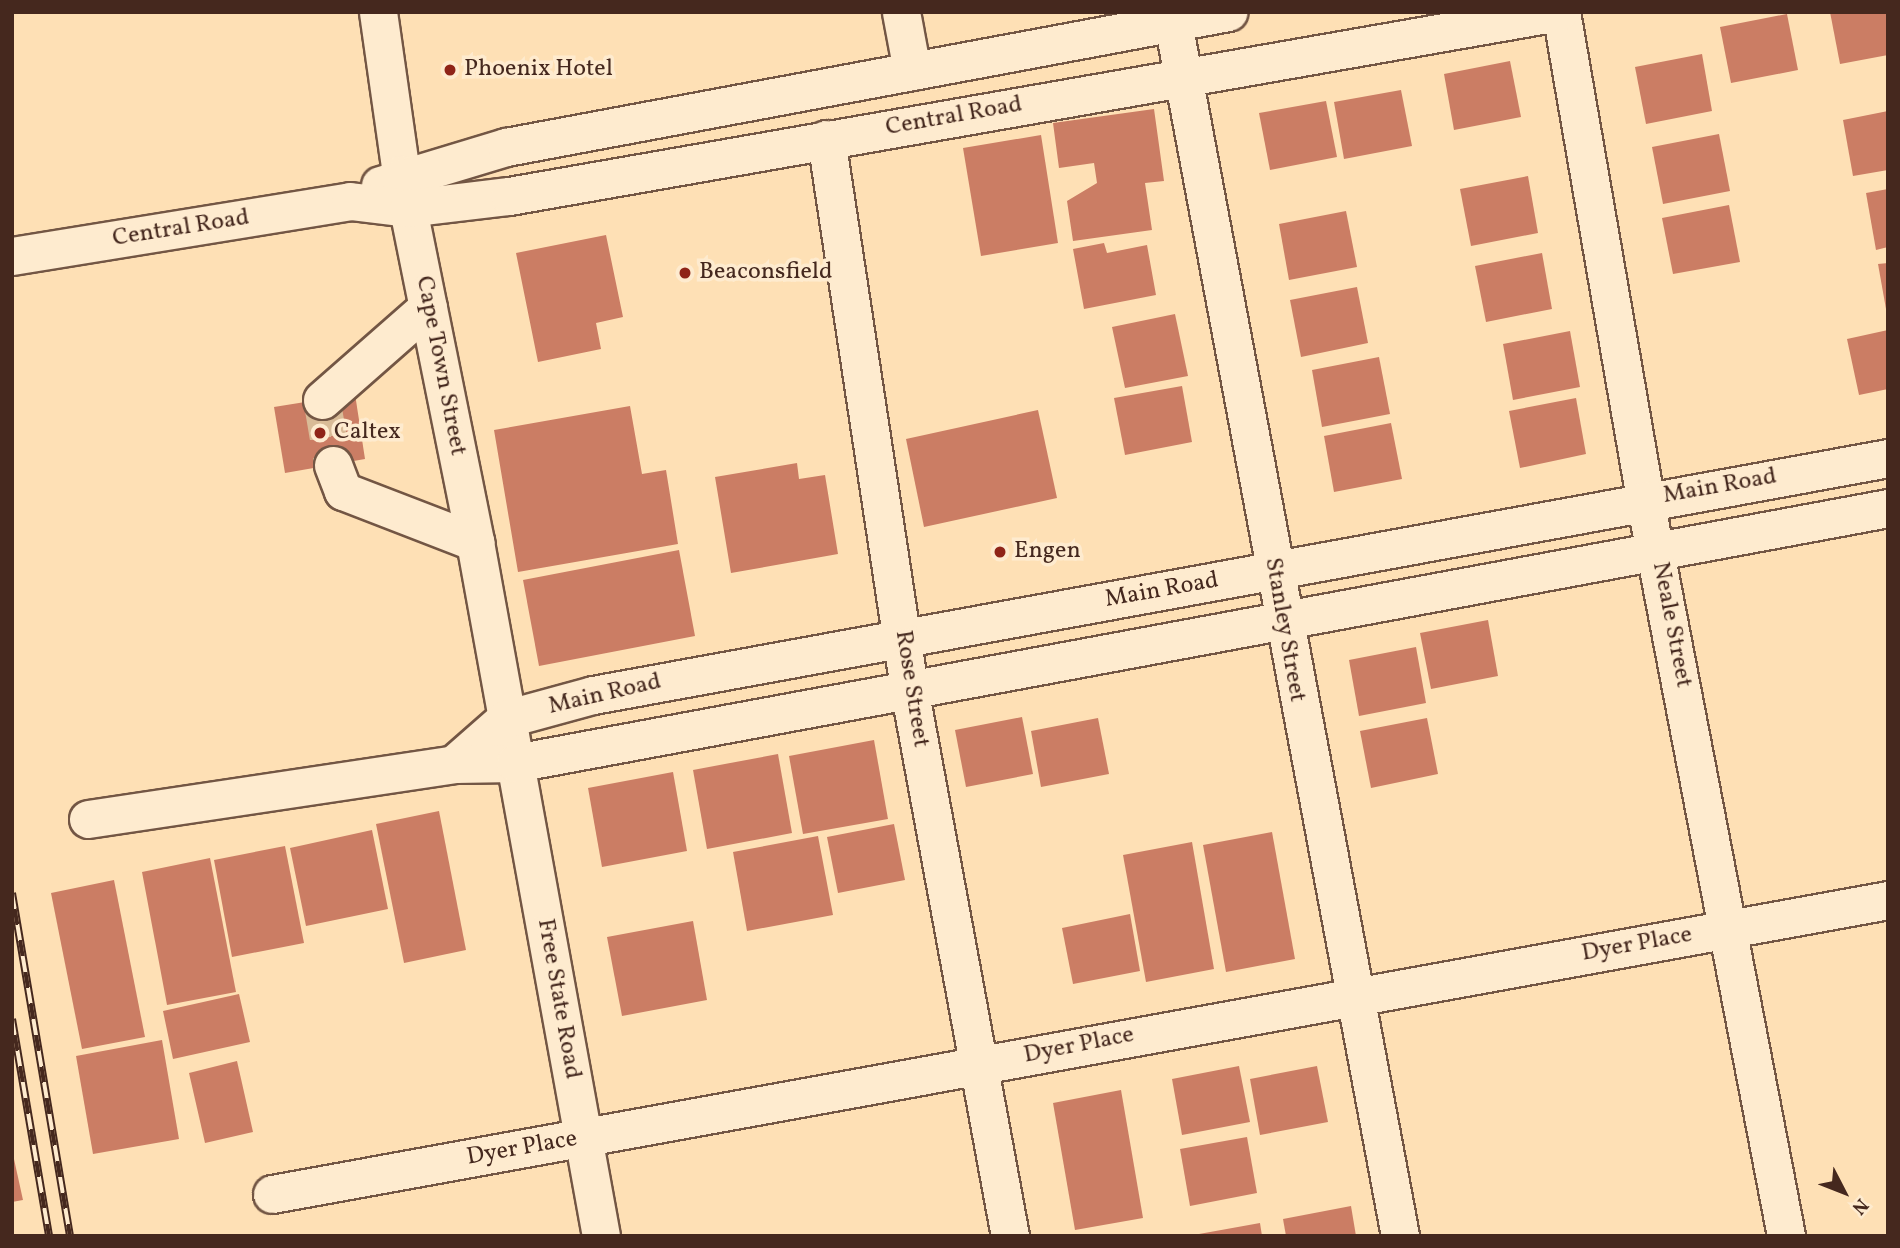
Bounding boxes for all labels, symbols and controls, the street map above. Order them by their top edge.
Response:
place label: Phoenix Hotel [464,56,613,84]
marker: Phoenix Hotel [442,62,458,78]
street label: Central Road [884,91,1024,143]
street label: Central Road [111,204,251,254]
place label: Beaconsfield [699,259,833,287]
marker: Beaconsfield [677,265,693,281]
street label: Cape Town Street [408,273,472,459]
place label: Caltex [334,419,401,447]
marker: Caltex [312,425,328,441]
street label: Main Road [1661,463,1779,511]
place label: Engen [1014,538,1081,566]
marker: Engen [992,544,1008,560]
street label: Stanley Street [1257,555,1311,705]
street label: Neale Street [1645,560,1697,690]
street label: Main Road [1103,567,1221,615]
street label: Rose Street [888,628,934,750]
street label: Main Road [546,668,664,722]
street label: Free State Road [530,917,586,1081]
street label: Dyer Place [1580,921,1694,969]
street label: Dyer Place [1021,1021,1137,1071]
street label: Dyer Place [465,1125,579,1173]
north arrow [1809,1157,1879,1227]
text: N [1845,1192,1874,1220]

